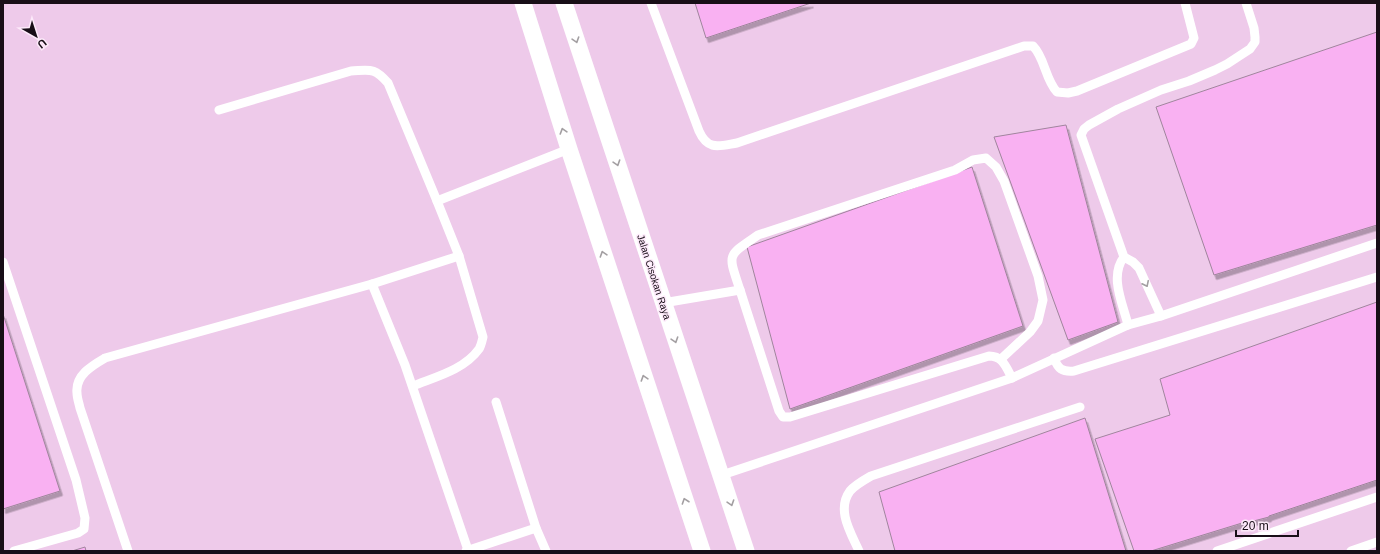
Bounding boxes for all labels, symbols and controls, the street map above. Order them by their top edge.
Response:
north arrow [16,16,56,56]
one-way arrow [571,36,580,43]
text: U [35,37,49,51]
one-way arrow [559,127,568,134]
one-way arrow [612,160,621,167]
street label: Jalan Cisokan Raya [635,233,673,321]
one-way arrow [599,251,608,258]
one-way arrow [1141,279,1149,287]
one-way arrow [670,336,679,343]
one-way arrow [640,374,649,381]
one-way arrow [681,497,690,504]
one-way arrow [726,499,734,506]
scale bar [1236,512,1298,538]
text: 20 m [1242,519,1269,533]

